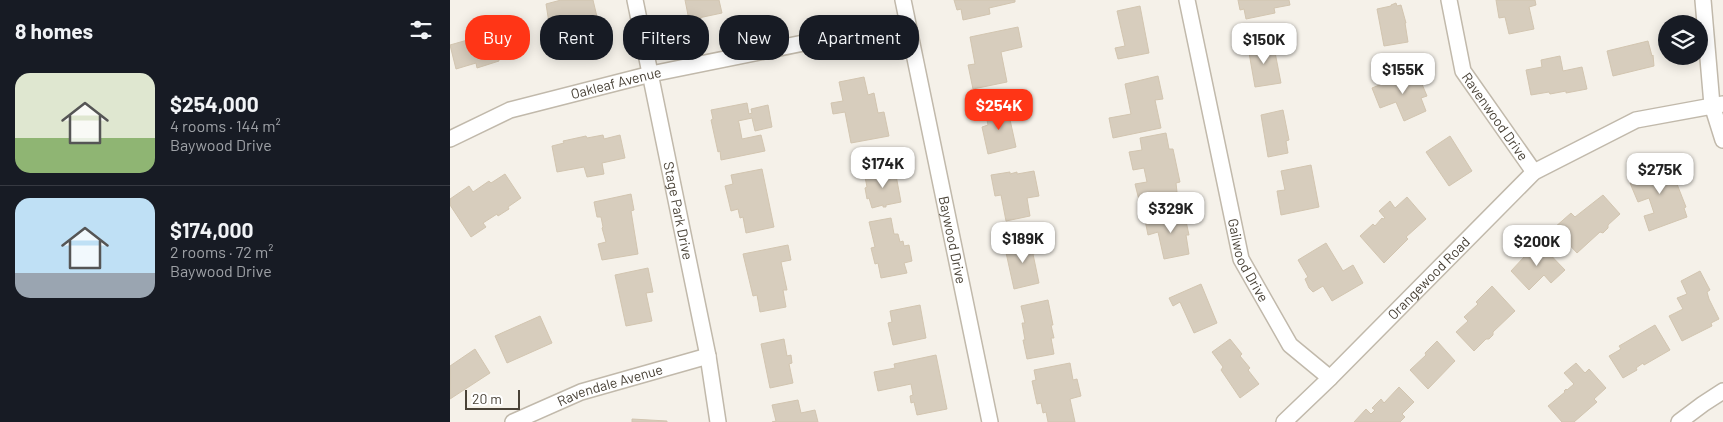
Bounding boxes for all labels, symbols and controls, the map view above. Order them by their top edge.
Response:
chip: Buy [465,15,530,60]
chip: Rent [540,15,613,60]
chip: Filters [623,15,709,60]
chip: New [719,15,789,60]
chip: Apartment [799,15,919,60]
map controls [1658,15,1708,65]
button: layers [1658,15,1708,65]
icon: filters [407,16,435,44]
text: 8 homes [15,18,93,43]
pin: $150K [1229,22,1299,65]
text: $150K [1243,29,1285,48]
pin: $155K [1368,52,1438,95]
text: $155K [1382,59,1424,78]
street label: Oakleaf Avenue [569,63,663,102]
street label: Ravenwood Drive [1459,69,1532,164]
pin: $254K [964,88,1034,131]
text: $254,000 [170,91,259,116]
icon: home [55,93,115,153]
text: $254K [976,95,1022,114]
text: 4 rooms · 144 m² [170,116,281,135]
text: Baywood Drive [170,135,272,154]
pin: $174K [848,146,918,189]
pin: $275K [1625,152,1695,195]
text: $174K [862,153,904,172]
text: $275K [1638,159,1682,178]
street label: Stage Park Drive [660,160,697,261]
pin: $329K [1136,192,1206,234]
street label: Baywood Drive [936,195,970,285]
text: $329K [1148,198,1194,217]
text: $174,000 [170,217,254,242]
street label: Gailwood Drive [1225,217,1273,305]
icon: home [55,218,115,278]
pin: $189K [988,222,1058,264]
pin: $200K [1502,224,1572,267]
text: $189K [1002,228,1044,247]
text: $200K [1514,231,1560,250]
street label: Orangewood Road [1384,233,1473,323]
text: 2 rooms · 72 m² [170,242,273,261]
text: Baywood Drive [170,261,272,280]
street label: Ravendale Avenue [554,360,665,410]
scale bar [465,387,520,410]
text: 20 m [472,390,502,407]

